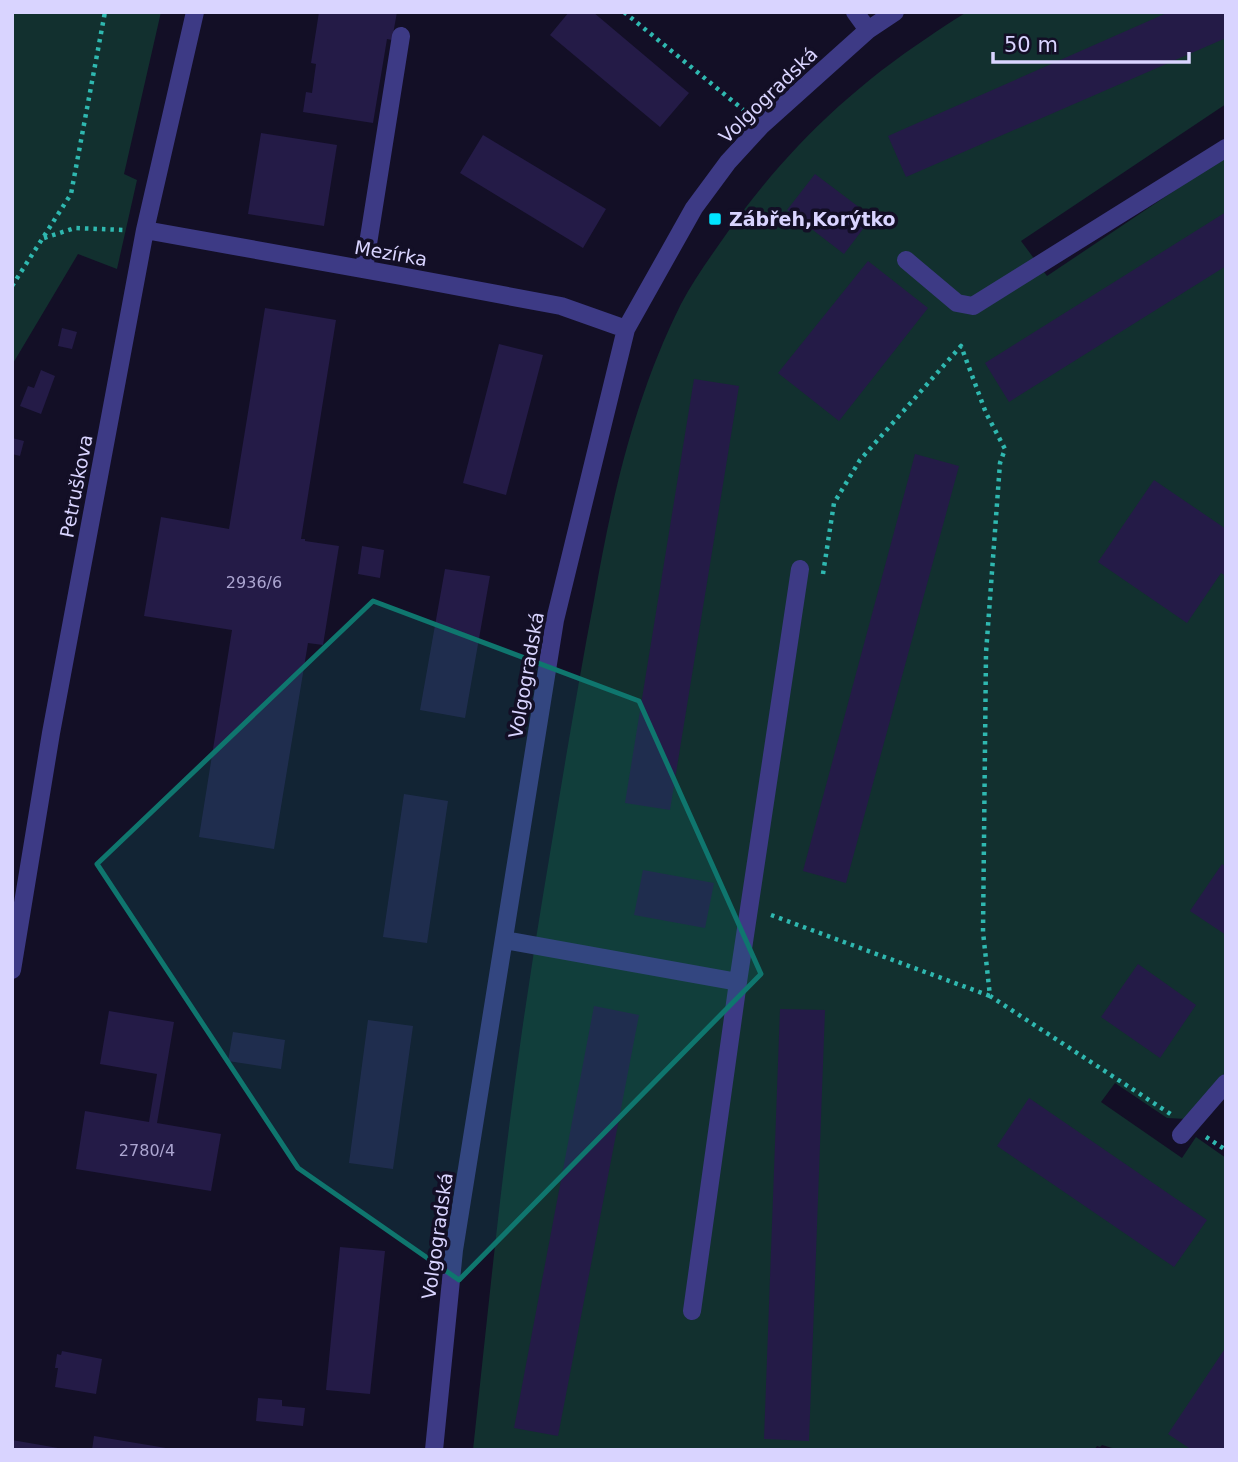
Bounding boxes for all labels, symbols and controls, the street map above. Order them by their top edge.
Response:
scale bar [993,21,1189,65]
text: 50 m [1004,33,1058,57]
street label: Volgogradská [714,43,822,147]
place label: Zábřeh,Korýtko [729,208,896,230]
marker: Zábřeh,Korýtko [707,211,723,227]
street label: Mezírka [353,236,429,270]
street label: Petruškova [55,433,97,539]
house number: 2936/6 [226,573,282,592]
street label: Volgogradská [504,610,548,740]
house number: 2780/4 [119,1141,175,1160]
street label: Volgogradská [417,1171,457,1301]

